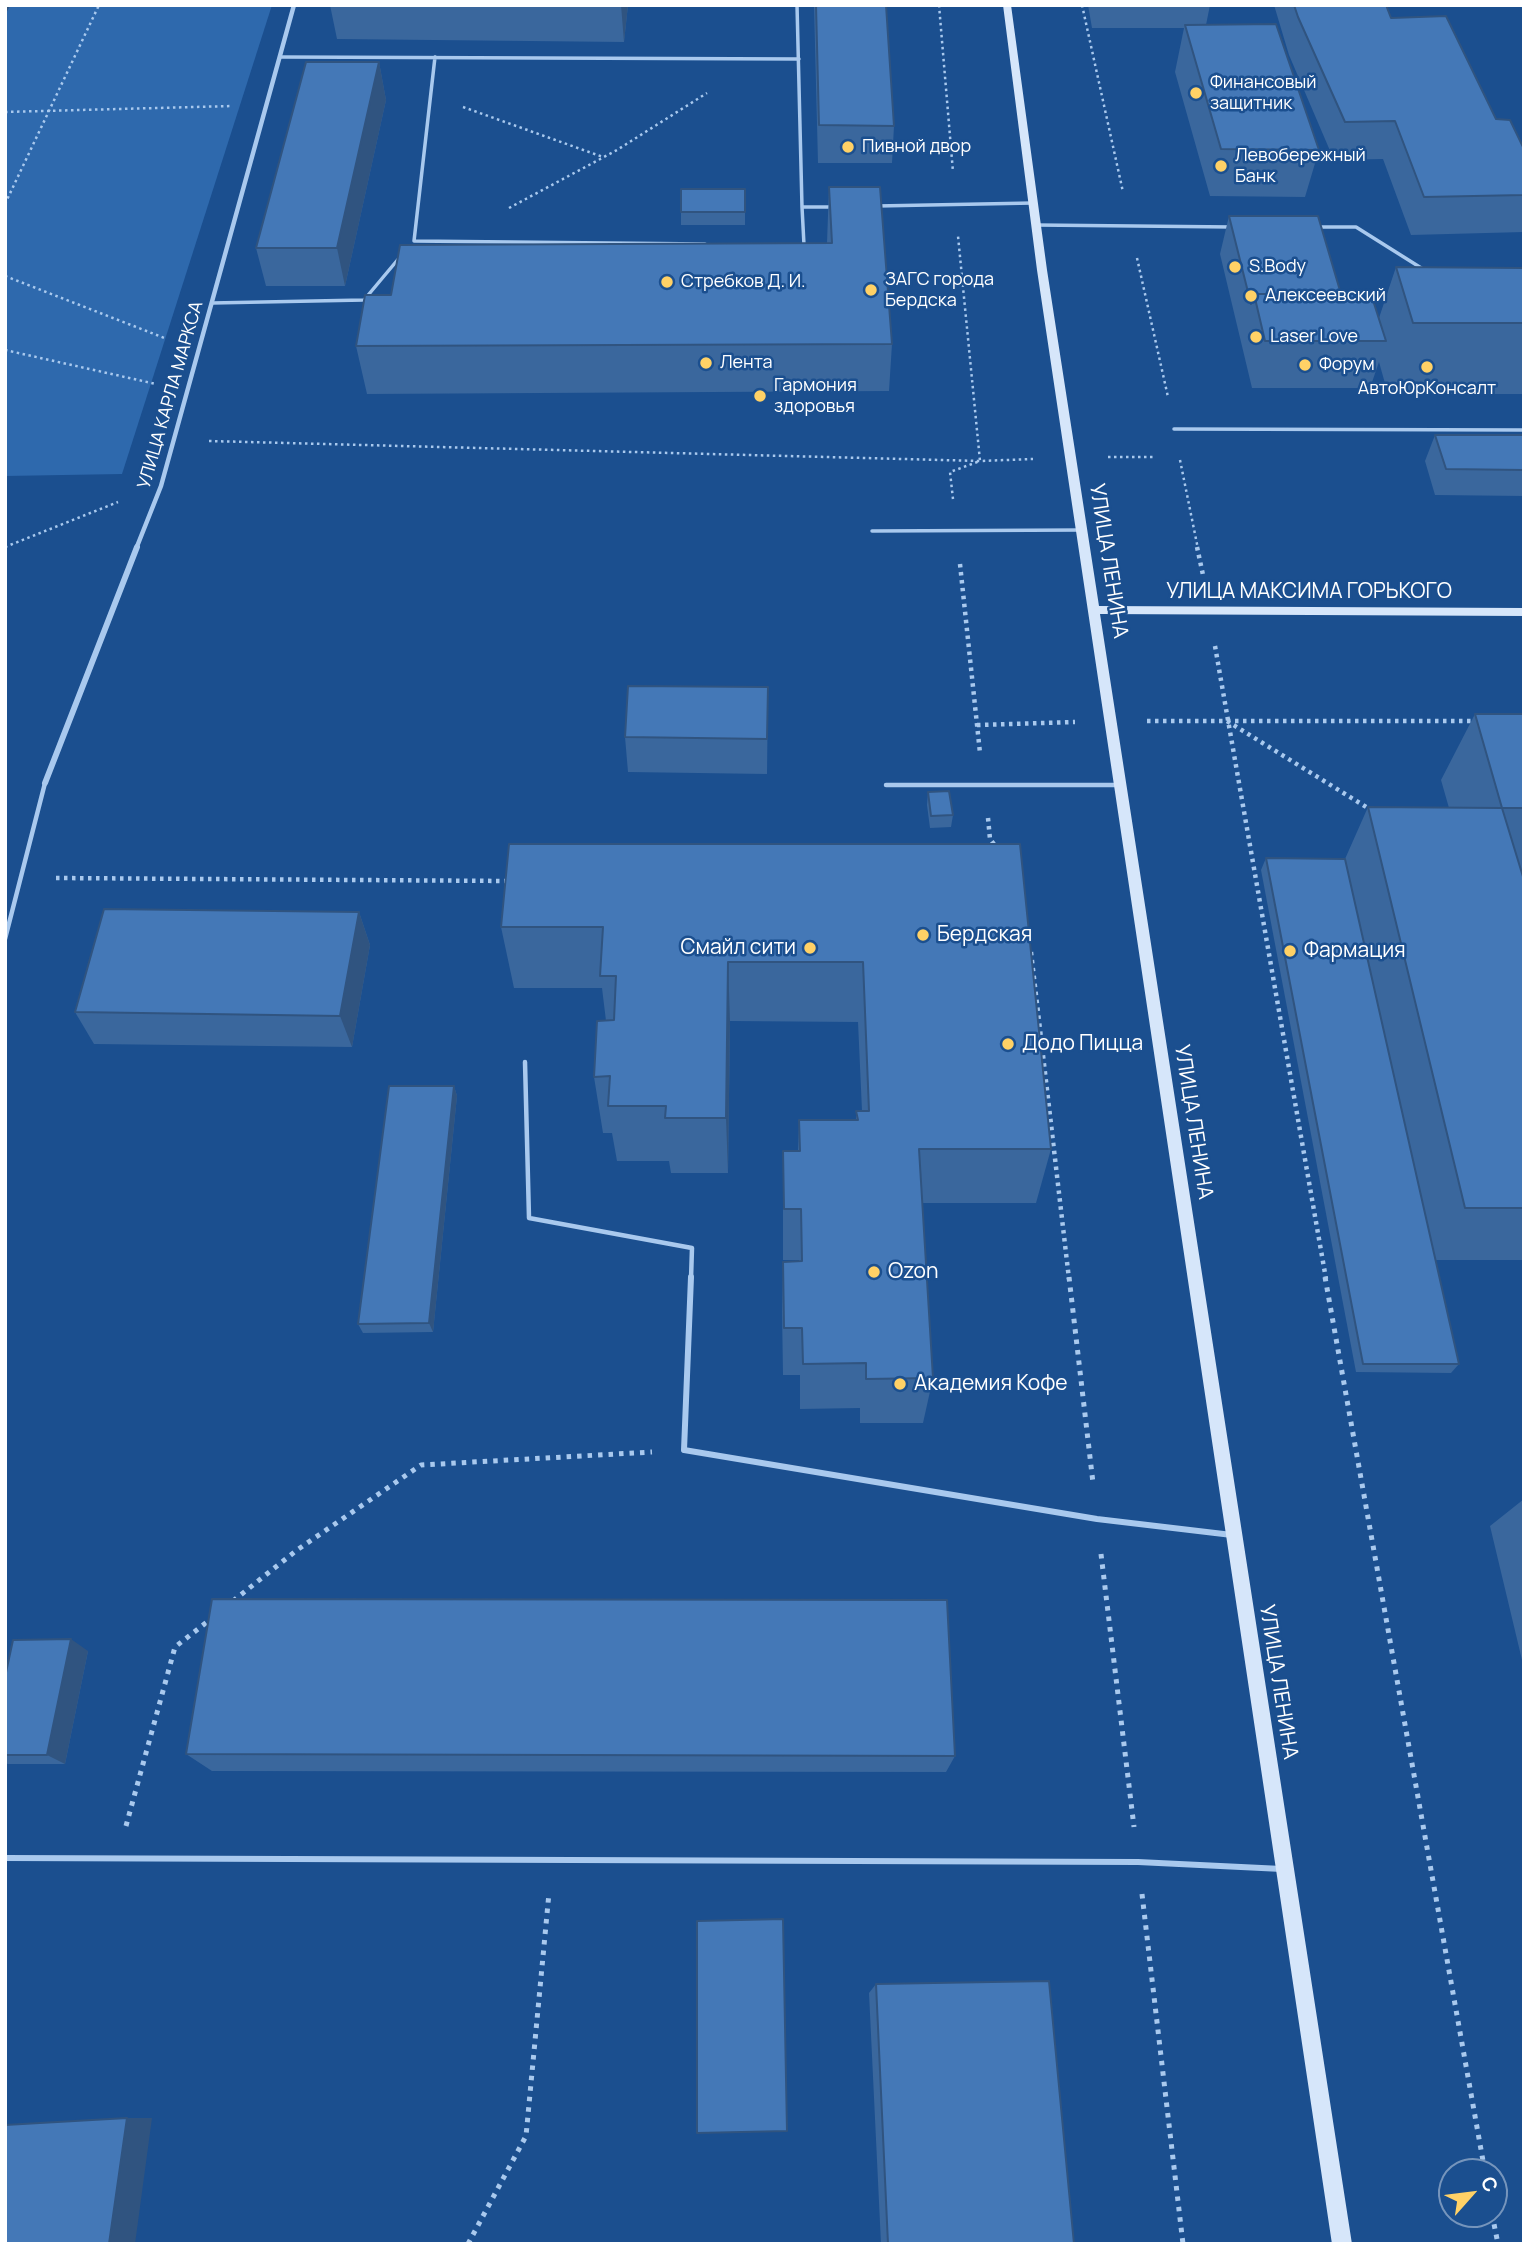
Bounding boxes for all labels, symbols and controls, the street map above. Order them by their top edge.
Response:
place label: Финансовый защитник [1210,72,1317,114]
marker: Финансовый защитник [1188,85,1204,101]
place label: Пивной двор [862,136,971,158]
marker: Пивной двор [840,139,856,155]
place label: Левобережный Банк [1235,145,1366,188]
marker: Левобережный Банк [1213,158,1229,174]
place label: S.Body [1249,256,1306,278]
marker: S.Body [1227,259,1243,275]
place label: ЗАГС города Бердска [885,269,994,312]
place label: Стребков Д. И. [681,271,806,293]
marker: Стребков Д. И. [659,274,675,290]
marker: ЗАГС города Бердска [863,282,879,298]
place label: Алексеевский [1265,285,1386,307]
marker: Алексеевский [1243,288,1259,304]
street label: УЛИЦА КАРЛА МАРКСА [134,299,208,491]
place label: Laser Love [1270,326,1358,348]
marker: Laser Love [1248,329,1264,345]
place label: Лента [720,352,773,374]
place label: Форум [1319,354,1375,376]
marker: Лента [698,355,714,371]
marker: Форум [1297,357,1313,373]
marker: АвтоЮрКонсалт [1419,359,1435,375]
place label: Гармония здоровья [774,375,857,418]
place label: АвтоЮрКонсалт [1358,378,1496,400]
marker: Гармония здоровья [752,388,768,404]
street label: УЛИЦА ЛЕНИНА [1083,482,1133,640]
street label: УЛИЦА МАКСИМА ГОРЬКОГО [1166,579,1452,605]
place label: Бердская [937,922,1032,948]
marker: Бердская [915,927,931,943]
place label: Смайл сити [680,935,796,961]
place label: Фармация [1304,938,1406,964]
marker: Смайл сити [802,940,818,956]
marker: Фармация [1282,943,1298,959]
place label: Додо Пицца [1022,1031,1143,1057]
marker: Додо Пицца [1000,1036,1016,1052]
street label: УЛИЦА ЛЕНИНА [1168,1043,1218,1201]
place label: Ozon [888,1259,938,1285]
marker: Ozon [866,1264,882,1280]
place label: Академия Кофе [914,1371,1068,1397]
marker: Академия Кофе [892,1376,908,1392]
street label: УЛИЦА ЛЕНИНА [1253,1603,1303,1761]
north arrow [1438,2158,1508,2228]
text: С [1475,2172,1505,2196]

